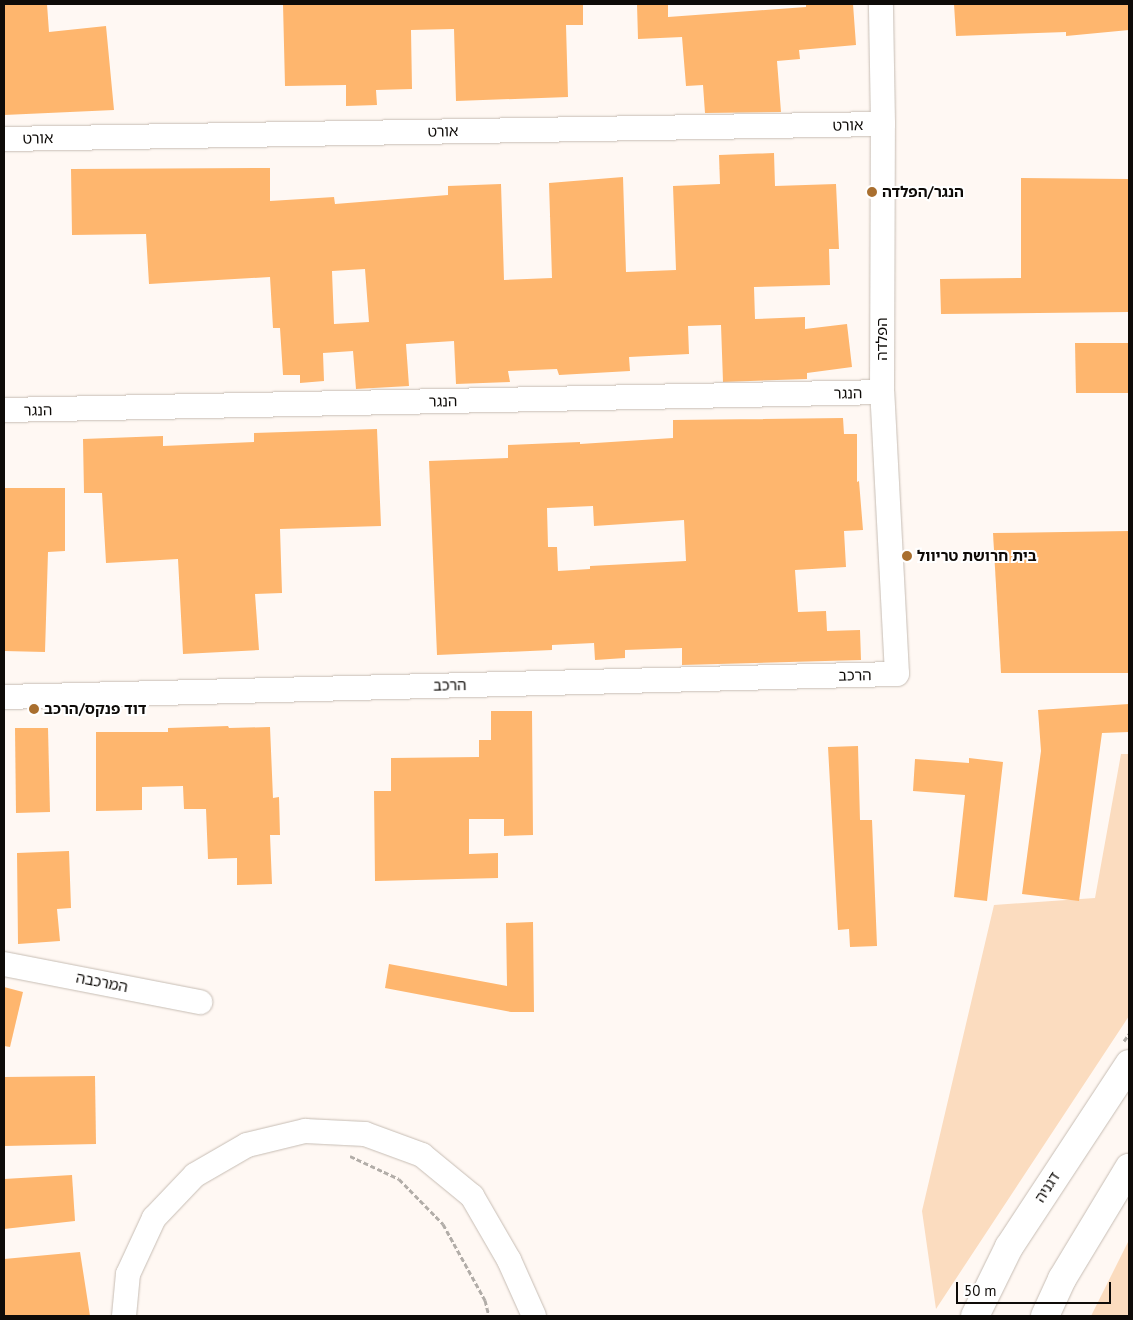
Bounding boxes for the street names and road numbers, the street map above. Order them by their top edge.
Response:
street label: אורט [832,116,864,134]
street label: אורט [427,122,459,140]
street label: אורט [22,129,54,147]
street label: הפלדה [873,317,891,361]
street label: הנגר [834,384,862,402]
street label: הנגר [429,392,457,410]
street label: הנגר [24,401,52,419]
street label: הרכב [838,666,872,684]
street label: הרכב [433,676,467,694]
street label: המרכבה [74,968,130,996]
street label: דגניה [1031,1168,1063,1206]

